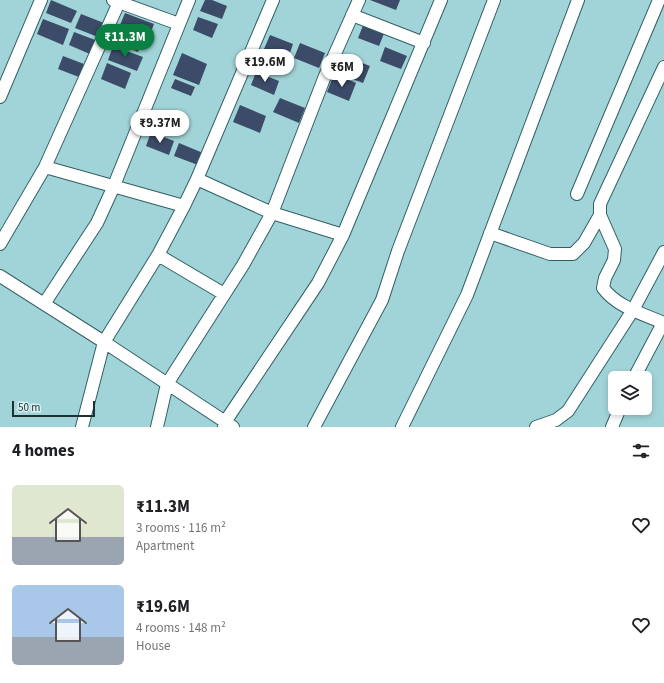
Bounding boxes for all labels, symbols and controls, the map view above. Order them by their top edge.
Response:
pin: ₹11.3M [92,24,158,58]
text: ₹11.3M [104,28,146,46]
pin: ₹19.6M [232,49,298,83]
text: ₹19.6M [244,53,286,71]
pin: ₹6M [323,54,361,88]
text: ₹6M [330,58,354,76]
pin: ₹9.37M [127,110,193,144]
text: ₹9.37M [139,114,181,132]
map controls [608,371,652,415]
button: layers [608,371,652,415]
scale bar [12,399,95,418]
text: 50 m [18,400,40,415]
text: 4 homes [12,439,74,463]
icon: filters [630,440,652,462]
text: ₹11.3M [136,495,190,519]
icon: home [44,501,92,549]
icon: heart [630,514,652,536]
text: 3 rooms · 116 m² [136,519,226,537]
text: Apartment [136,537,194,555]
text: ₹19.6M [136,595,190,619]
icon: home [44,601,92,649]
icon: heart [630,614,652,636]
text: 4 rooms · 148 m² [136,619,226,637]
text: House [136,637,171,655]

